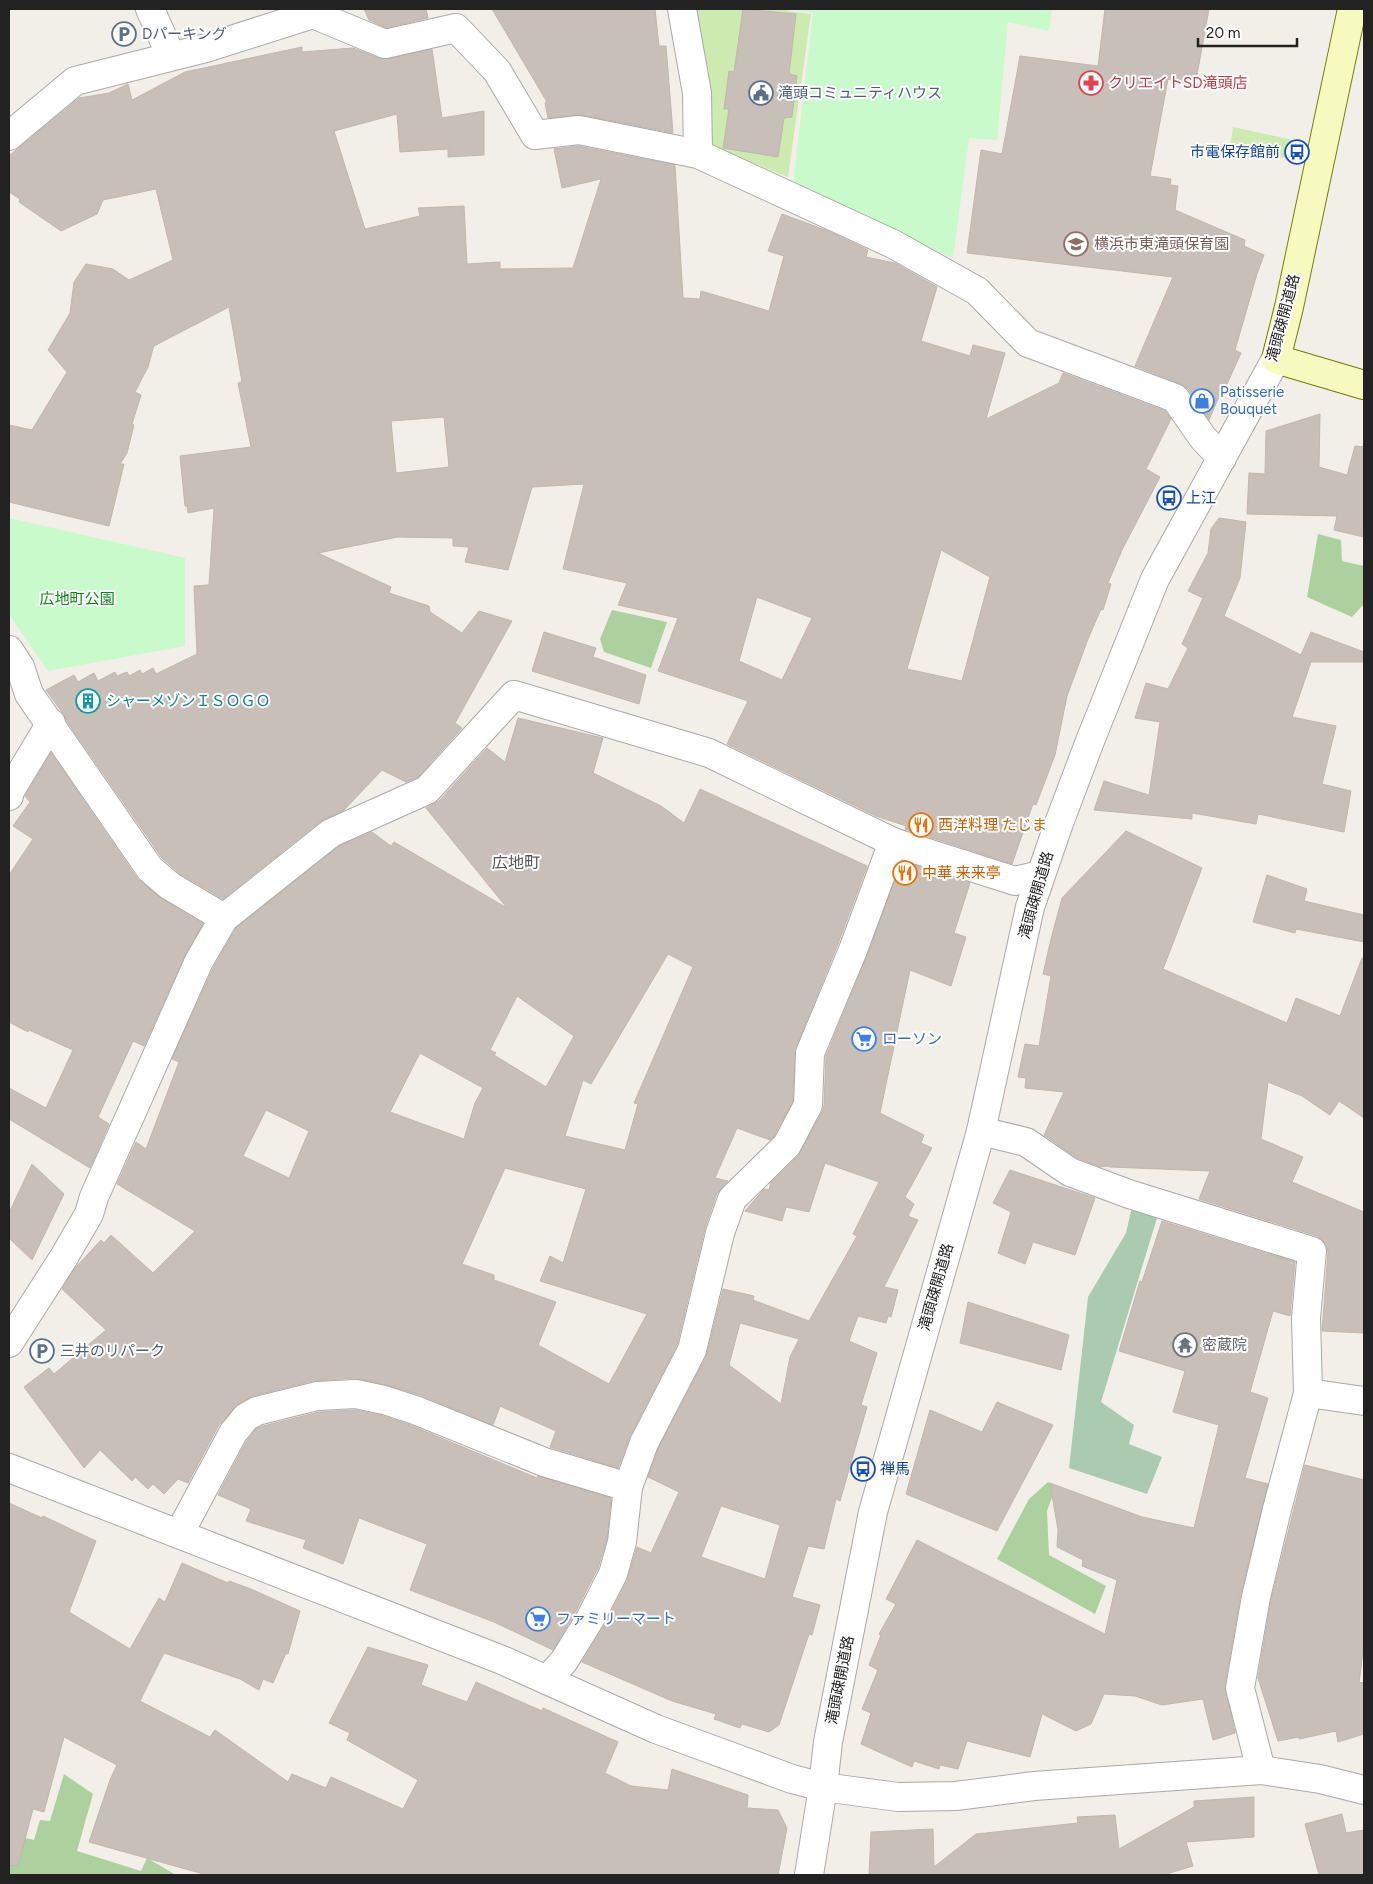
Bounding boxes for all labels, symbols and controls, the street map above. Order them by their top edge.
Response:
scale bar [1198,15,1297,47]
parking icon: Dパーキング [111,21,137,47]
text: 20 m [1206,24,1240,42]
place label: Dパーキング [142,25,227,43]
pharmacy icon: クリエイトSD滝頭店 [1078,70,1104,96]
place label: クリエイトSD滝頭店 [1108,74,1248,92]
public building icon: 滝頭コミュニティハウス [748,80,774,106]
place label: 滝頭コミュニティハウス [778,84,942,102]
bus stop icon: 市電保存館前 [1284,139,1310,165]
place label: 市電保存館前 [1190,143,1280,161]
school or university icon: 横浜市東滝頭保育園 [1063,231,1089,257]
place label: 横浜市東滝頭保育園 [1094,235,1229,253]
street label: 滝頭疎開道路 [1263,272,1303,364]
place label: Patisserie Bouquet [1220,383,1284,418]
shop icon: Patisserie Bouquet [1189,388,1215,414]
bus stop icon: 上江 [1156,485,1182,511]
place label: 上江 [1186,489,1216,507]
park label: 広地町公園 [39,590,115,608]
building icon: シャーメゾンＩＳＯＧＯ [75,688,101,714]
place label: シャーメゾンＩＳＯＧＯ [106,692,270,710]
restaurant icon: 西洋料理 たじま [908,812,934,838]
place label: 西洋料理 たじま [938,816,1047,834]
street label: 滝頭疎開道路 [1015,849,1057,941]
district label: 広地町 [492,853,540,872]
restaurant icon: 中華 来来亭 [892,860,918,886]
place label: 中華 来来亭 [922,864,1001,882]
supermarket icon: ローソン [851,1026,877,1052]
place label: ローソン [882,1030,942,1048]
street label: 滝頭疎開道路 [915,1241,957,1333]
temple icon: 密蔵院 [1172,1332,1198,1358]
place label: 密蔵院 [1202,1336,1247,1354]
parking icon: 三井のリパーク [29,1338,55,1364]
place label: 三井のリパーク [60,1342,165,1360]
bus stop icon: 禅馬 [850,1456,876,1482]
place label: 禅馬 [880,1460,910,1478]
supermarket icon: ファミリーマート [525,1606,551,1632]
place label: ファミリーマート [556,1610,676,1628]
street label: 滝頭疎開道路 [823,1634,857,1726]

